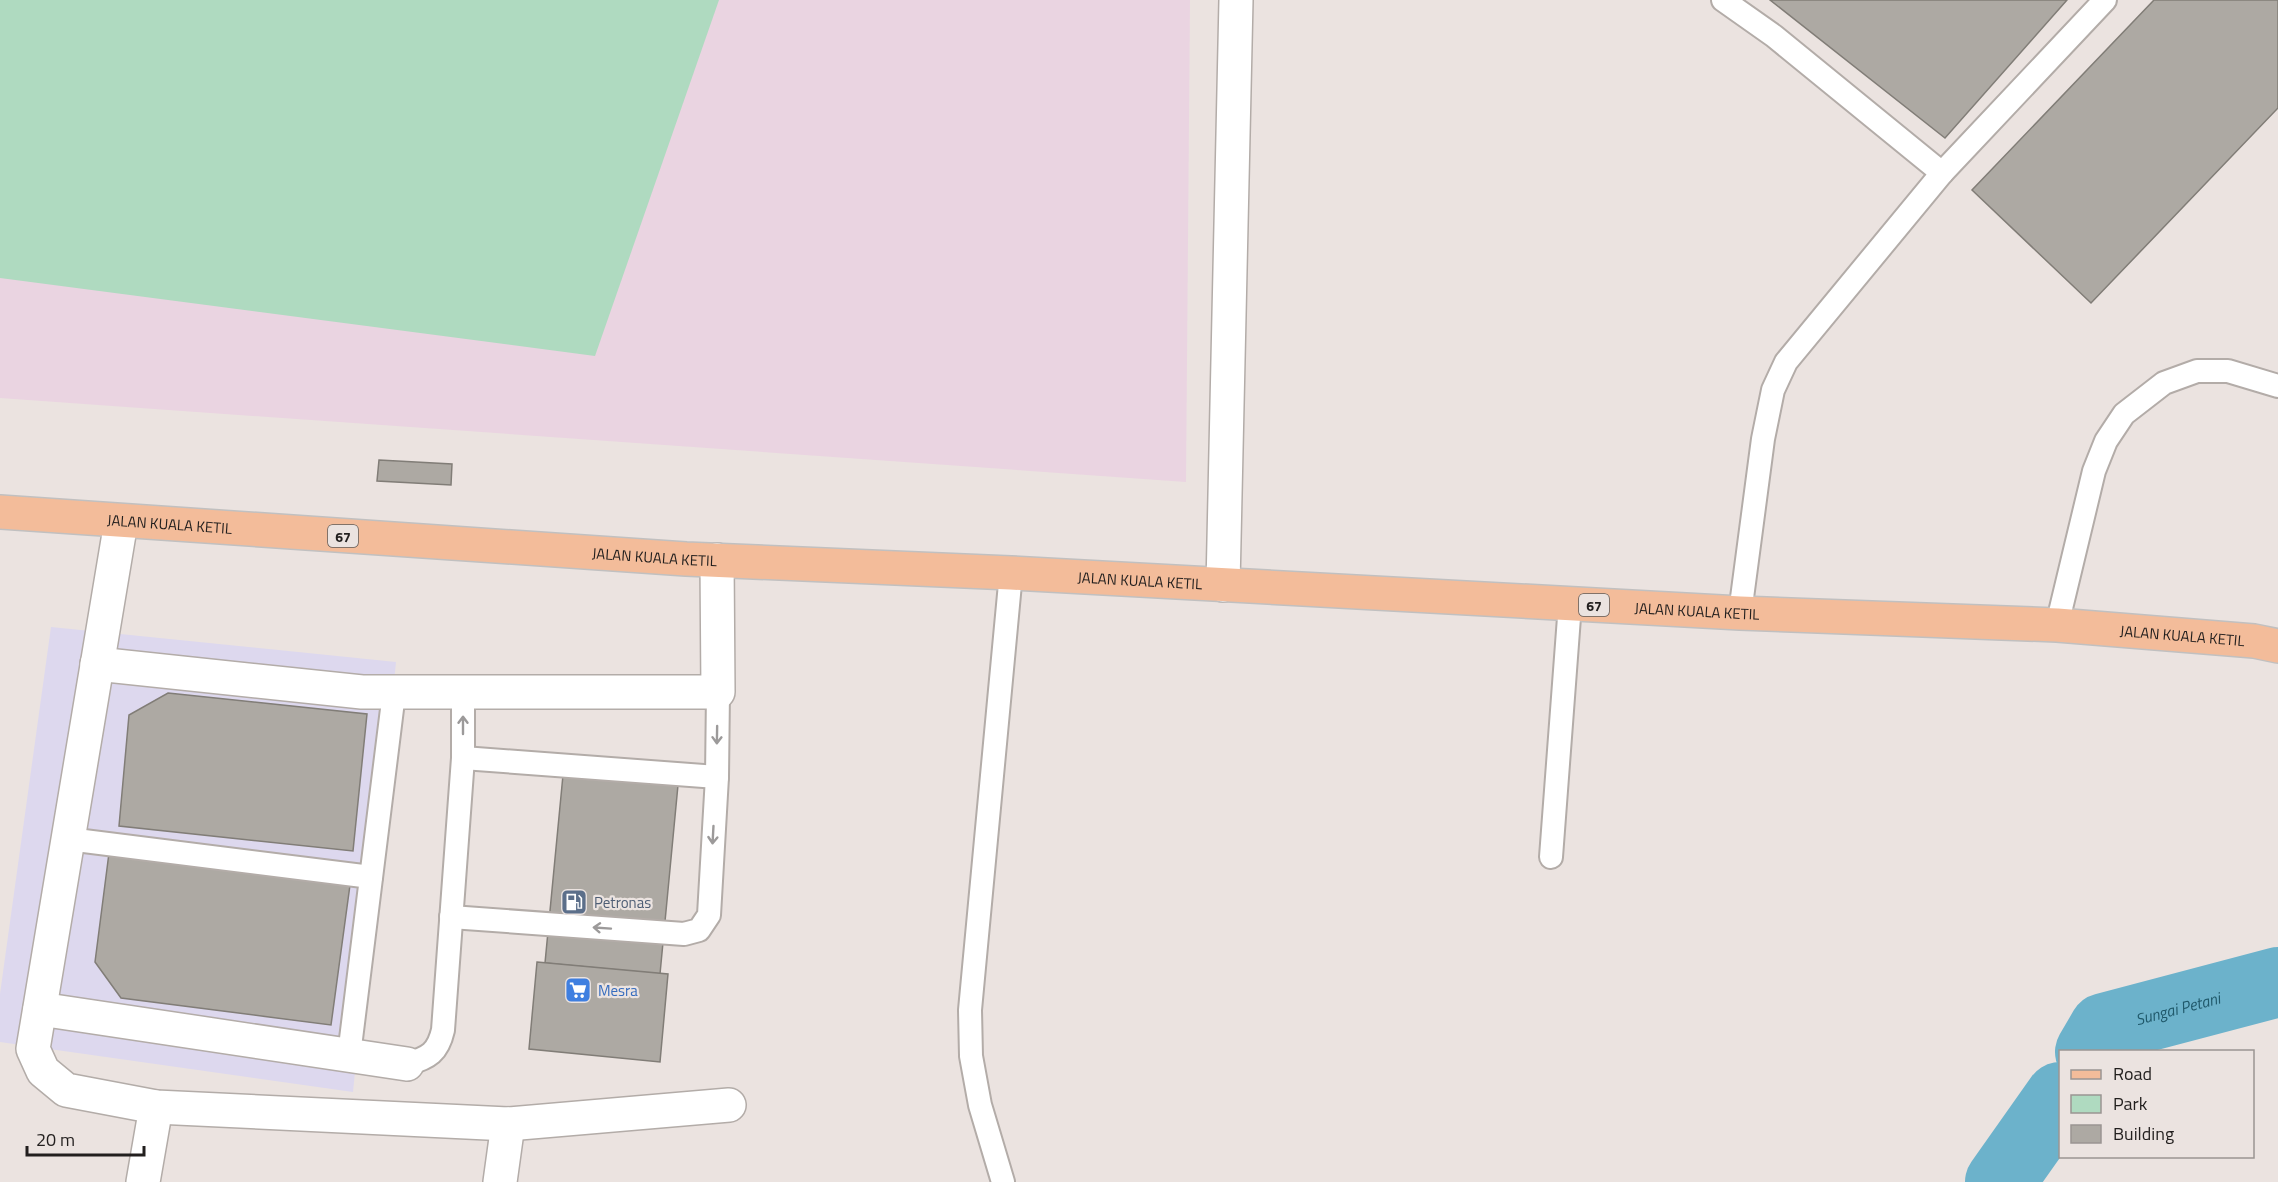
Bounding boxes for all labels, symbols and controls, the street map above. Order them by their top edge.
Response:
street label: JALAN KUALA KETIL [106,508,233,539]
road number: 67 [328,525,358,547]
street label: JALAN KUALA KETIL [591,541,717,572]
street label: JALAN KUALA KETIL [1077,565,1203,595]
road number: 67 [1579,594,1609,616]
street label: JALAN KUALA KETIL [1634,596,1760,625]
street label: JALAN KUALA KETIL [2119,619,2246,652]
one-way arrow [457,716,469,736]
one-way arrow [711,724,723,744]
one-way arrow [708,825,719,845]
fuel station icon: Petronas [559,887,589,917]
place label: Petronas [594,891,651,914]
one-way arrow [593,922,613,933]
supermarket icon: Mesra [563,975,593,1005]
place label: Mesra [598,979,638,1002]
water label: Sungai Petani [2133,985,2224,1031]
legend [2059,1050,2254,1158]
text: Road [2113,1060,2152,1087]
text: Park [2113,1090,2148,1117]
scale bar [27,1119,144,1157]
text: Building [2113,1120,2174,1147]
text: 20 m [36,1126,75,1153]

